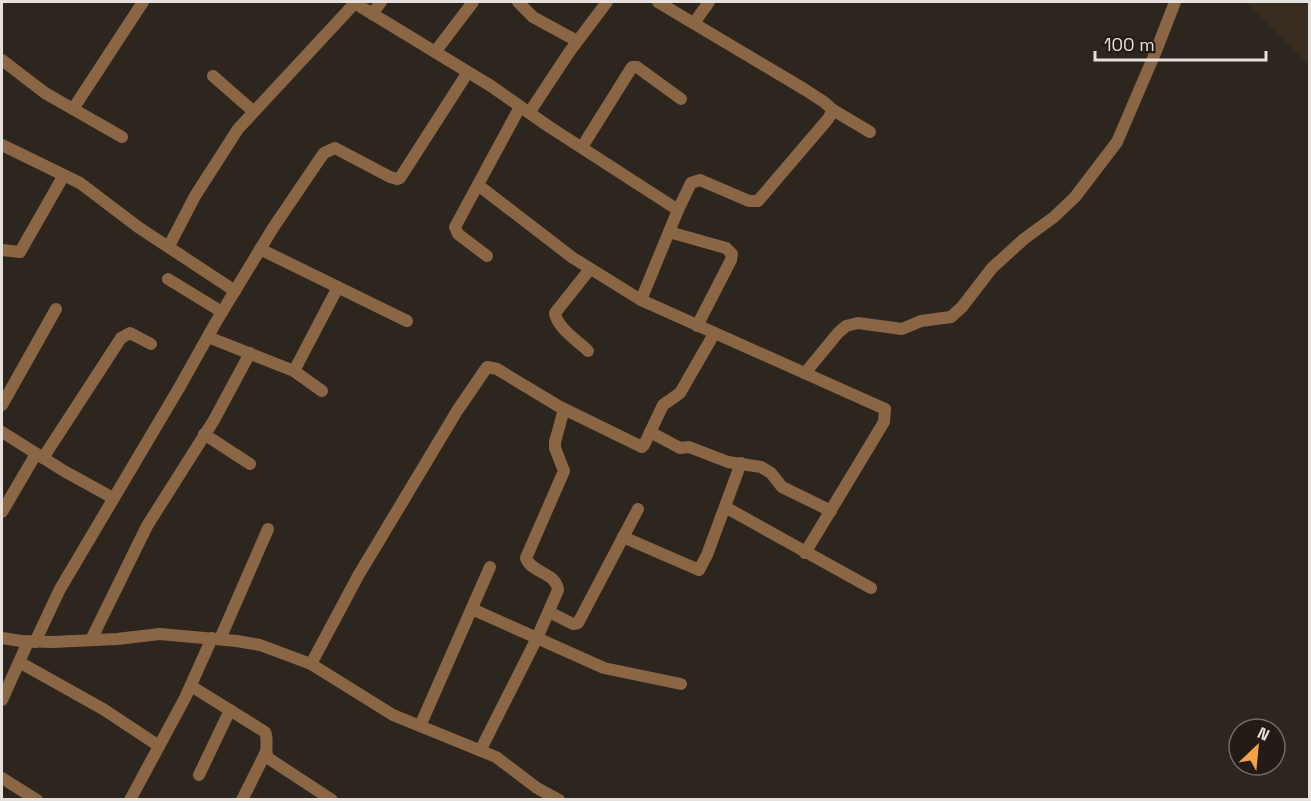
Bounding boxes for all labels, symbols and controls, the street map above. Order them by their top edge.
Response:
scale bar [1095,24,1266,62]
text: 100 m [1104,33,1155,56]
north arrow [1227,717,1287,777]
text: N [1254,722,1273,746]

